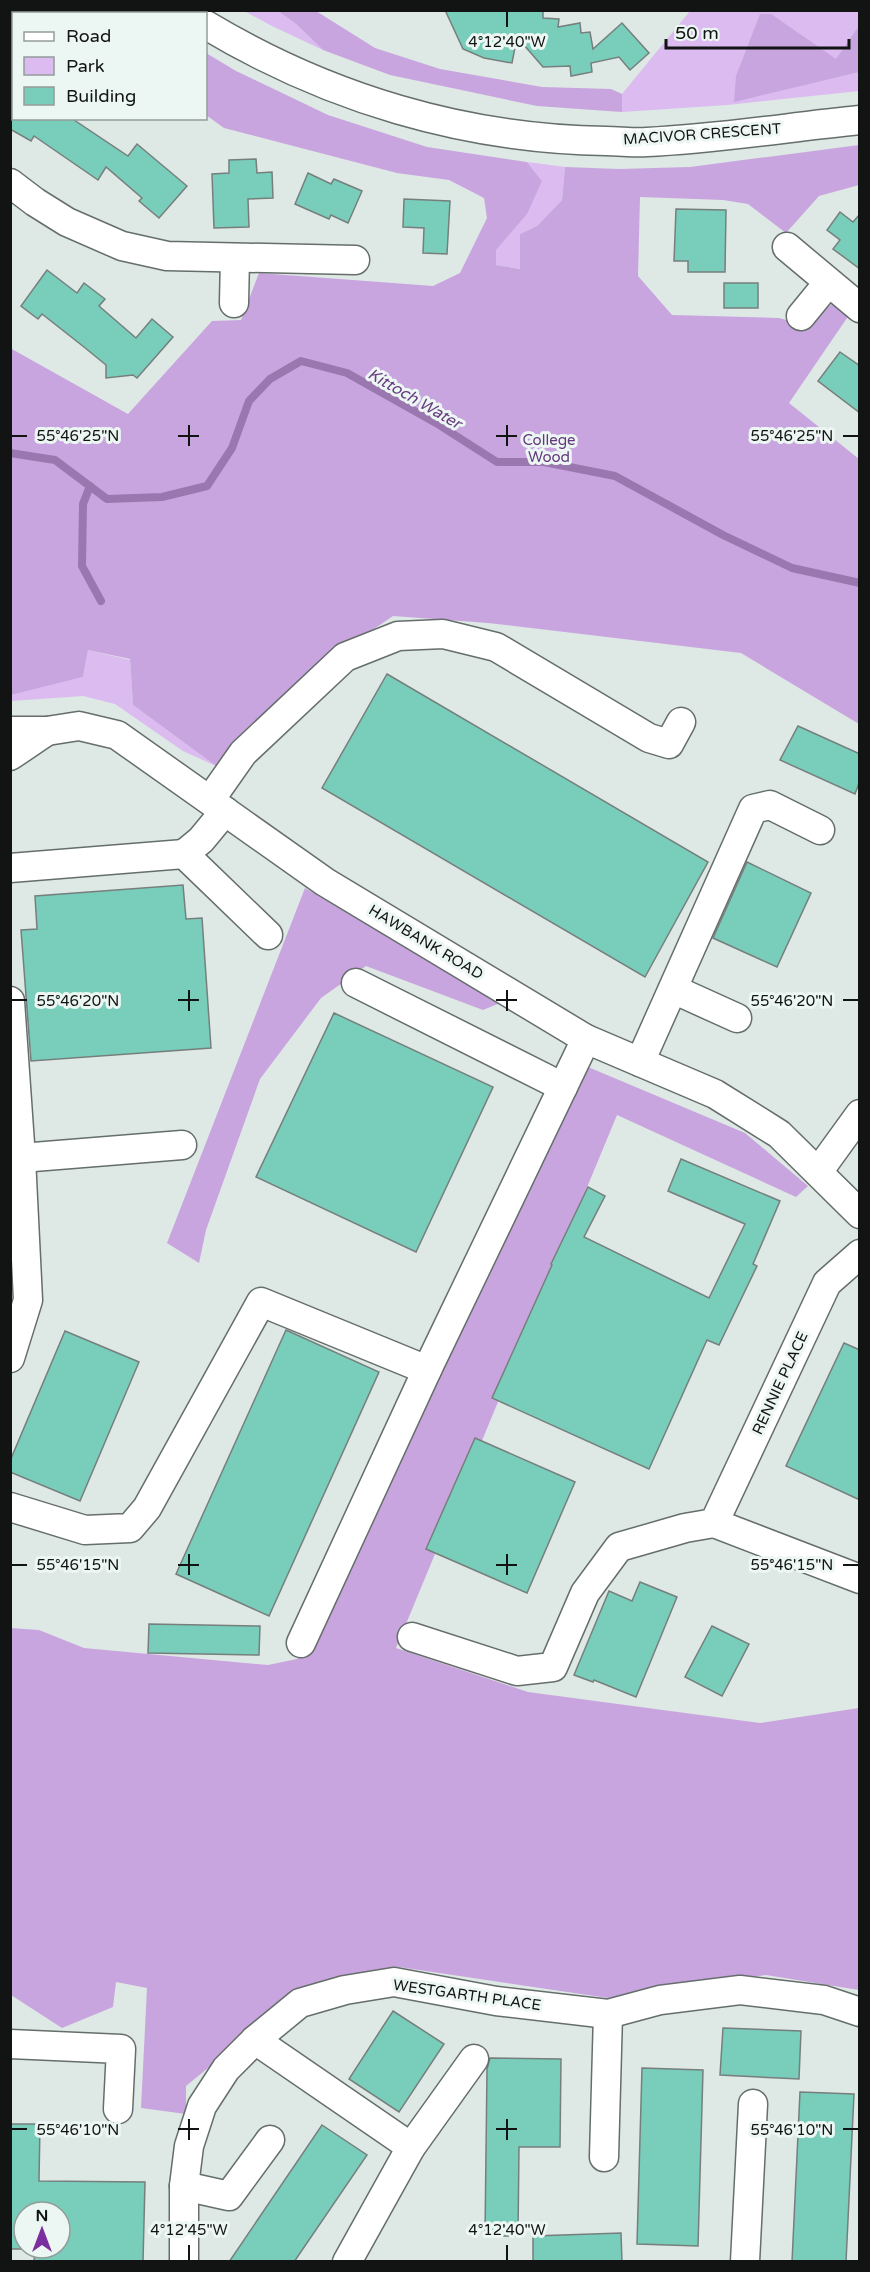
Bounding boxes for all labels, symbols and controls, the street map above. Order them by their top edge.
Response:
legend [12,12,207,120]
scale bar [666,12,849,50]
text: 50 m [675,22,719,44]
text: Road [66,25,111,47]
text: 4°12'40"W [468,33,546,51]
text: Park [66,55,105,77]
text: Building [66,85,136,107]
street label: MACIVOR CRESCENT [622,120,782,148]
water label: Kittoch Water [364,364,466,435]
text: 55°46'25"N [37,427,119,445]
text: 55°46'25"N [751,427,833,445]
park label: College Wood [522,431,576,466]
street label: HAWBANK ROAD [365,901,487,983]
text: 55°46'20"N [37,992,119,1010]
text: 55°46'20"N [751,992,833,1010]
street label: RENNIE PLACE [748,1329,812,1437]
text: 55°46'15"N [37,1556,119,1574]
text: 55°46'15"N [751,1556,833,1574]
street label: WESTGARTH PLACE [392,1976,542,2014]
text: 55°46'10"N [37,2121,119,2139]
text: 55°46'10"N [751,2121,833,2139]
north arrow [12,2200,72,2260]
text: N [36,2206,48,2226]
text: 4°12'45"W [150,2221,228,2239]
text: 4°12'40"W [468,2221,546,2239]

